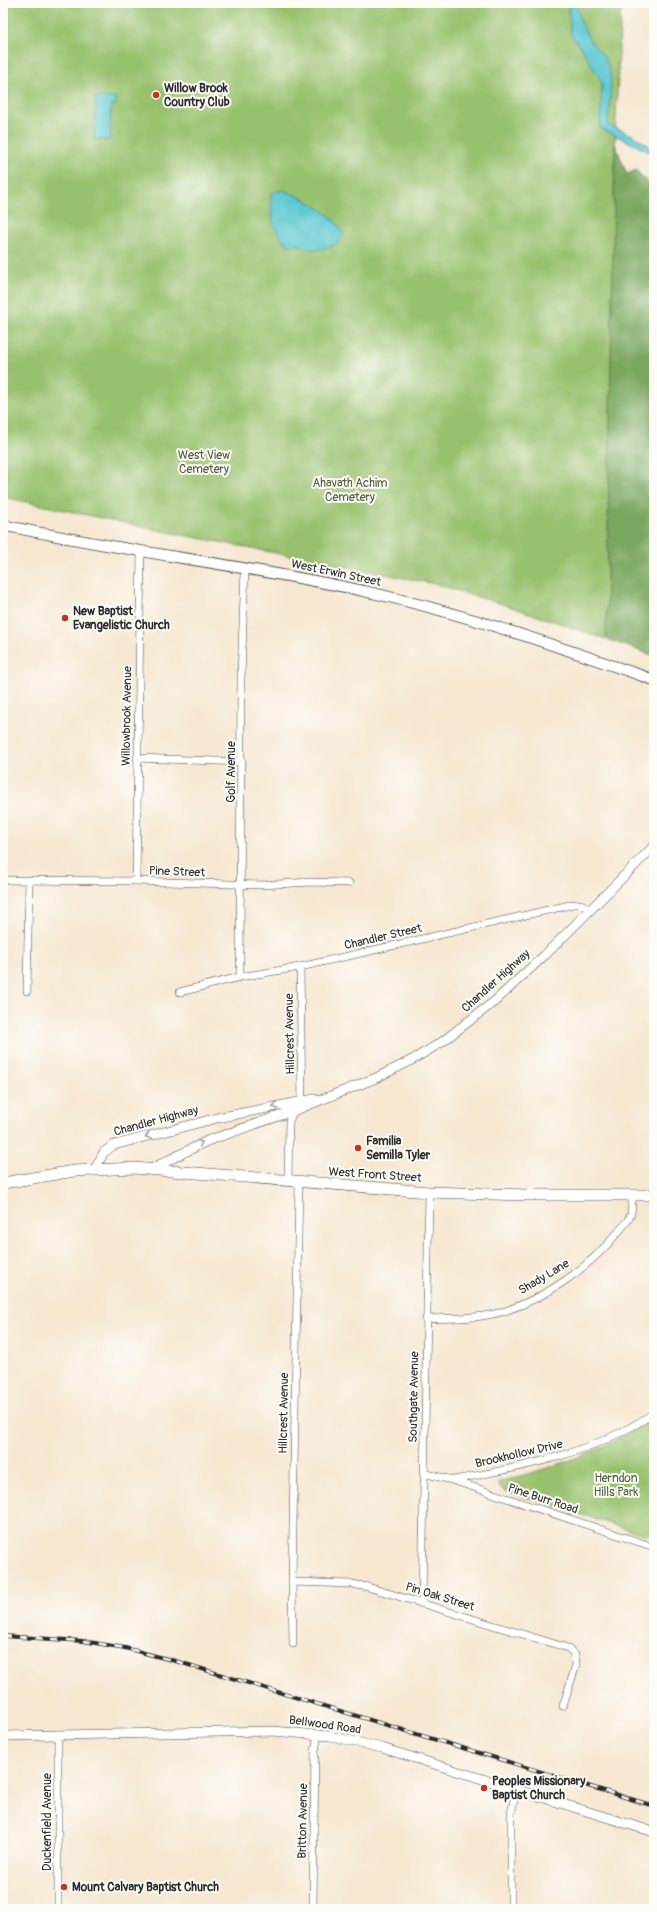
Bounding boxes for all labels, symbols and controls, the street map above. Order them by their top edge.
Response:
place label: Willow Brook Country Club [164,81,230,110]
marker: Willow Brook Country Club [151,90,161,100]
park label: West View Cemetery [178,448,230,477]
park label: Ahavath Achim Cemetery [313,476,388,505]
street label: West Erwin Street [290,556,382,590]
place label: New Baptist Evangelistic Church [73,604,170,633]
marker: New Baptist Evangelistic Church [60,613,70,623]
street label: Willowbrook Avenue [119,666,135,766]
street label: Golf Avenue [224,741,239,803]
street label: Pine Street [149,864,206,880]
street label: Chandler Street [343,921,423,953]
street label: Chandler Highway [459,946,533,1016]
street label: Hillcrest Avenue [282,993,298,1075]
one-way arrow [272,1102,278,1110]
street label: Chandler Highway [112,1103,200,1139]
one-way arrow [145,1131,152,1140]
place label: Familia Semilla Tyler [366,1134,431,1163]
one-way arrow [197,1140,204,1148]
marker: Familia Semilla Tyler [353,1143,363,1153]
street label: West Front Street [328,1164,422,1186]
street label: Shady Lane [516,1256,572,1298]
street label: Southgate Avenue [406,1351,422,1443]
street label: Hillcrest Avenue [276,1372,292,1454]
street label: Brookhollow Drive [474,1437,564,1471]
park label: Herndon Hills Park [594,1471,638,1500]
street label: Pine Burr Road [506,1481,580,1517]
street label: Pin Oak Street [404,1579,476,1615]
street label: Bellwood Road [288,1713,362,1738]
street label: Duckenfield Avenue [40,1773,55,1871]
place label: Peoples Missionary Baptist Church [492,1774,586,1803]
street label: Britton Avenue [295,1783,311,1859]
marker: Peoples Missionary Baptist Church [479,1783,489,1793]
place label: Mount Calvary Baptist Church [72,1880,219,1895]
marker: Mount Calvary Baptist Church [59,1882,69,1892]

